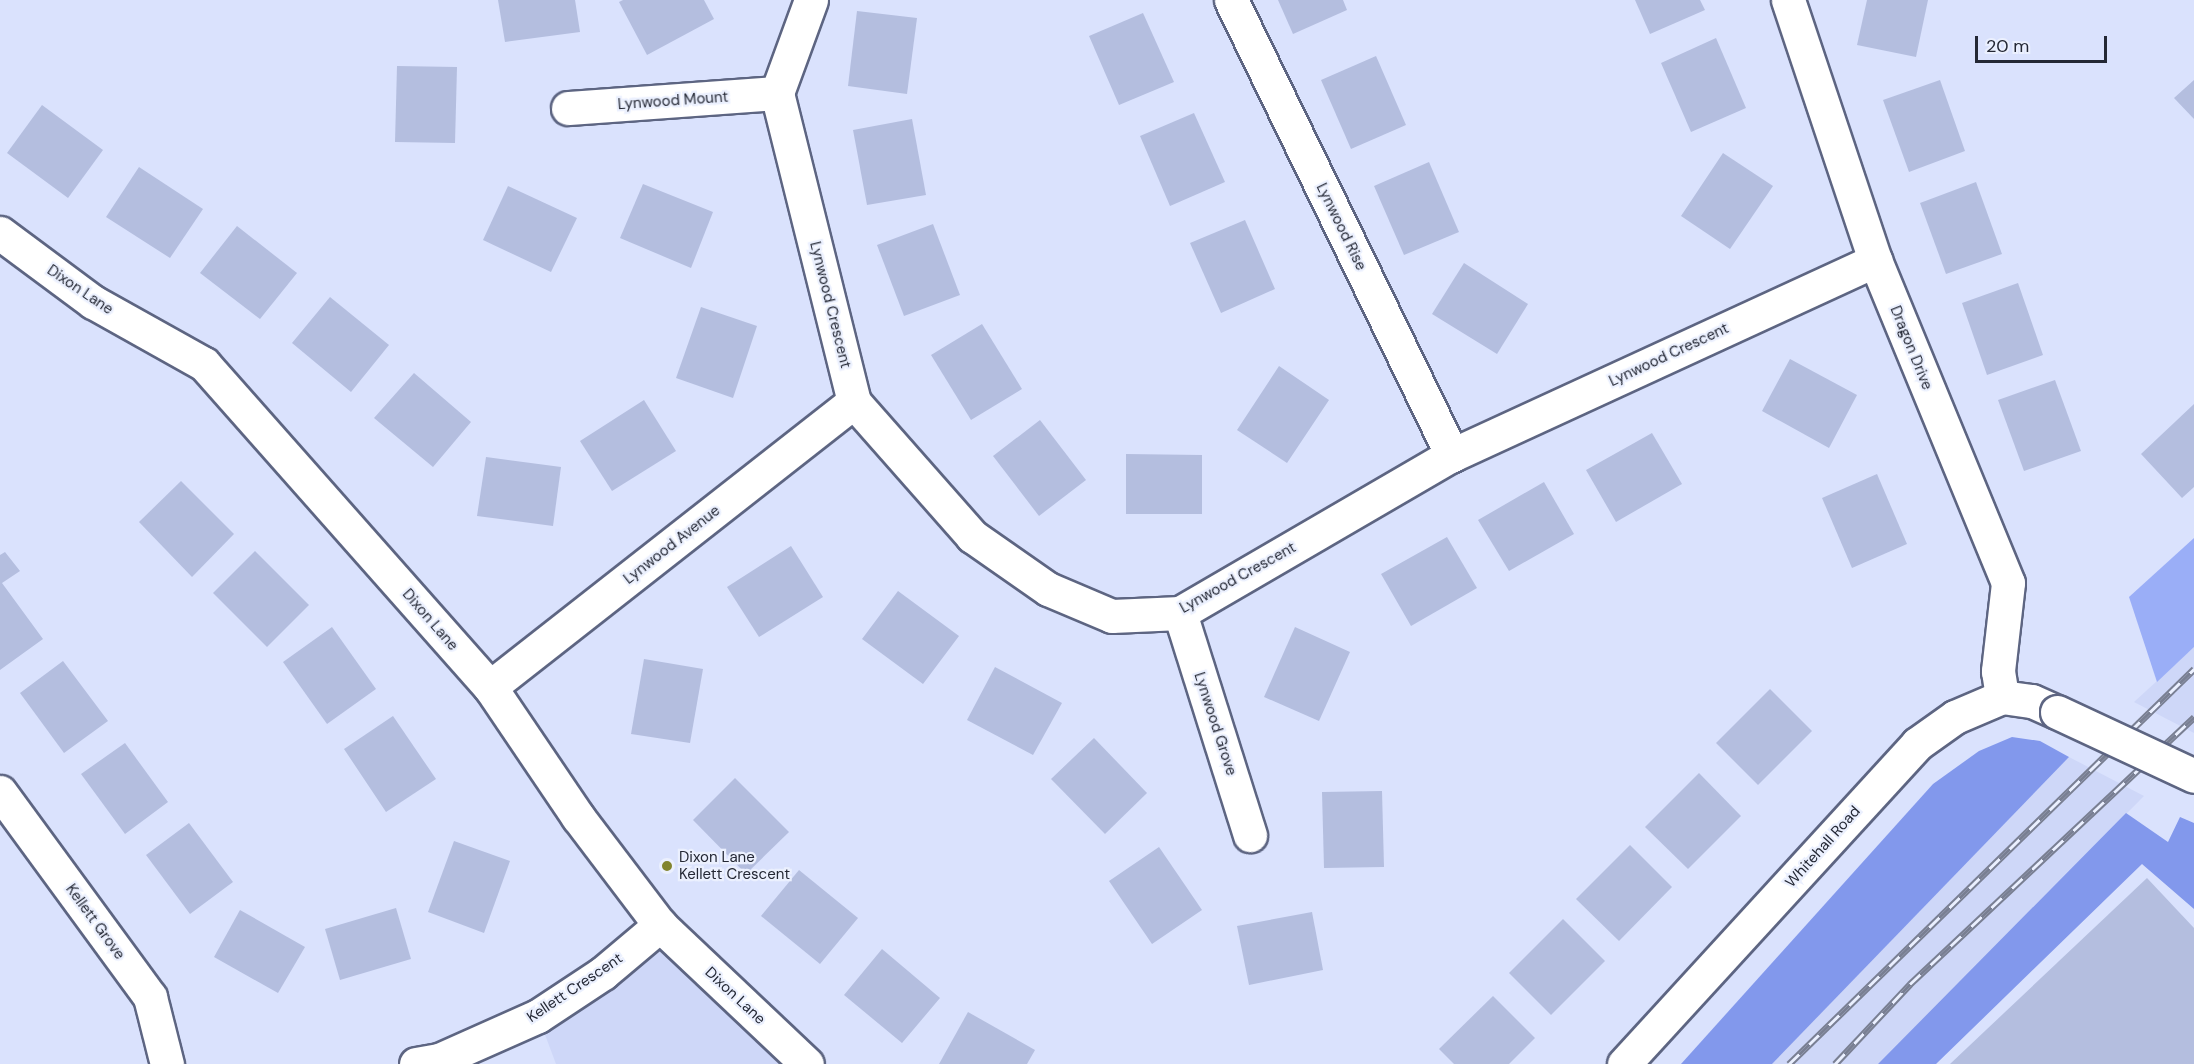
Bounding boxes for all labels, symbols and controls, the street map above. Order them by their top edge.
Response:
scale bar [1978,24,2110,62]
text: 20 m [1986,34,2029,58]
street label: Lynwood Mount [617,88,729,114]
street label: Lynwood Rise [1312,180,1370,274]
street label: Lynwood Crescent [806,240,854,370]
street label: Dixon Lane [44,261,116,319]
street label: Dragon Drive [1886,303,1936,393]
street label: Lynwood Crescent [1606,319,1732,391]
street label: Lynwood Avenue [620,502,724,588]
street label: Lynwood Crescent [1177,539,1299,617]
street label: Dixon Lane [398,586,462,654]
street label: Lynwood Grove [1190,670,1240,778]
street label: Whitehall Road [1782,803,1864,891]
place label: Dixon Lane Kellett Crescent [679,848,790,883]
marker: Dixon Lane Kellett Crescent [660,859,674,873]
street label: Kellett Grove [62,881,128,963]
street label: Kellett Crescent [524,949,626,1027]
street label: Dixon Lane [701,964,769,1028]

